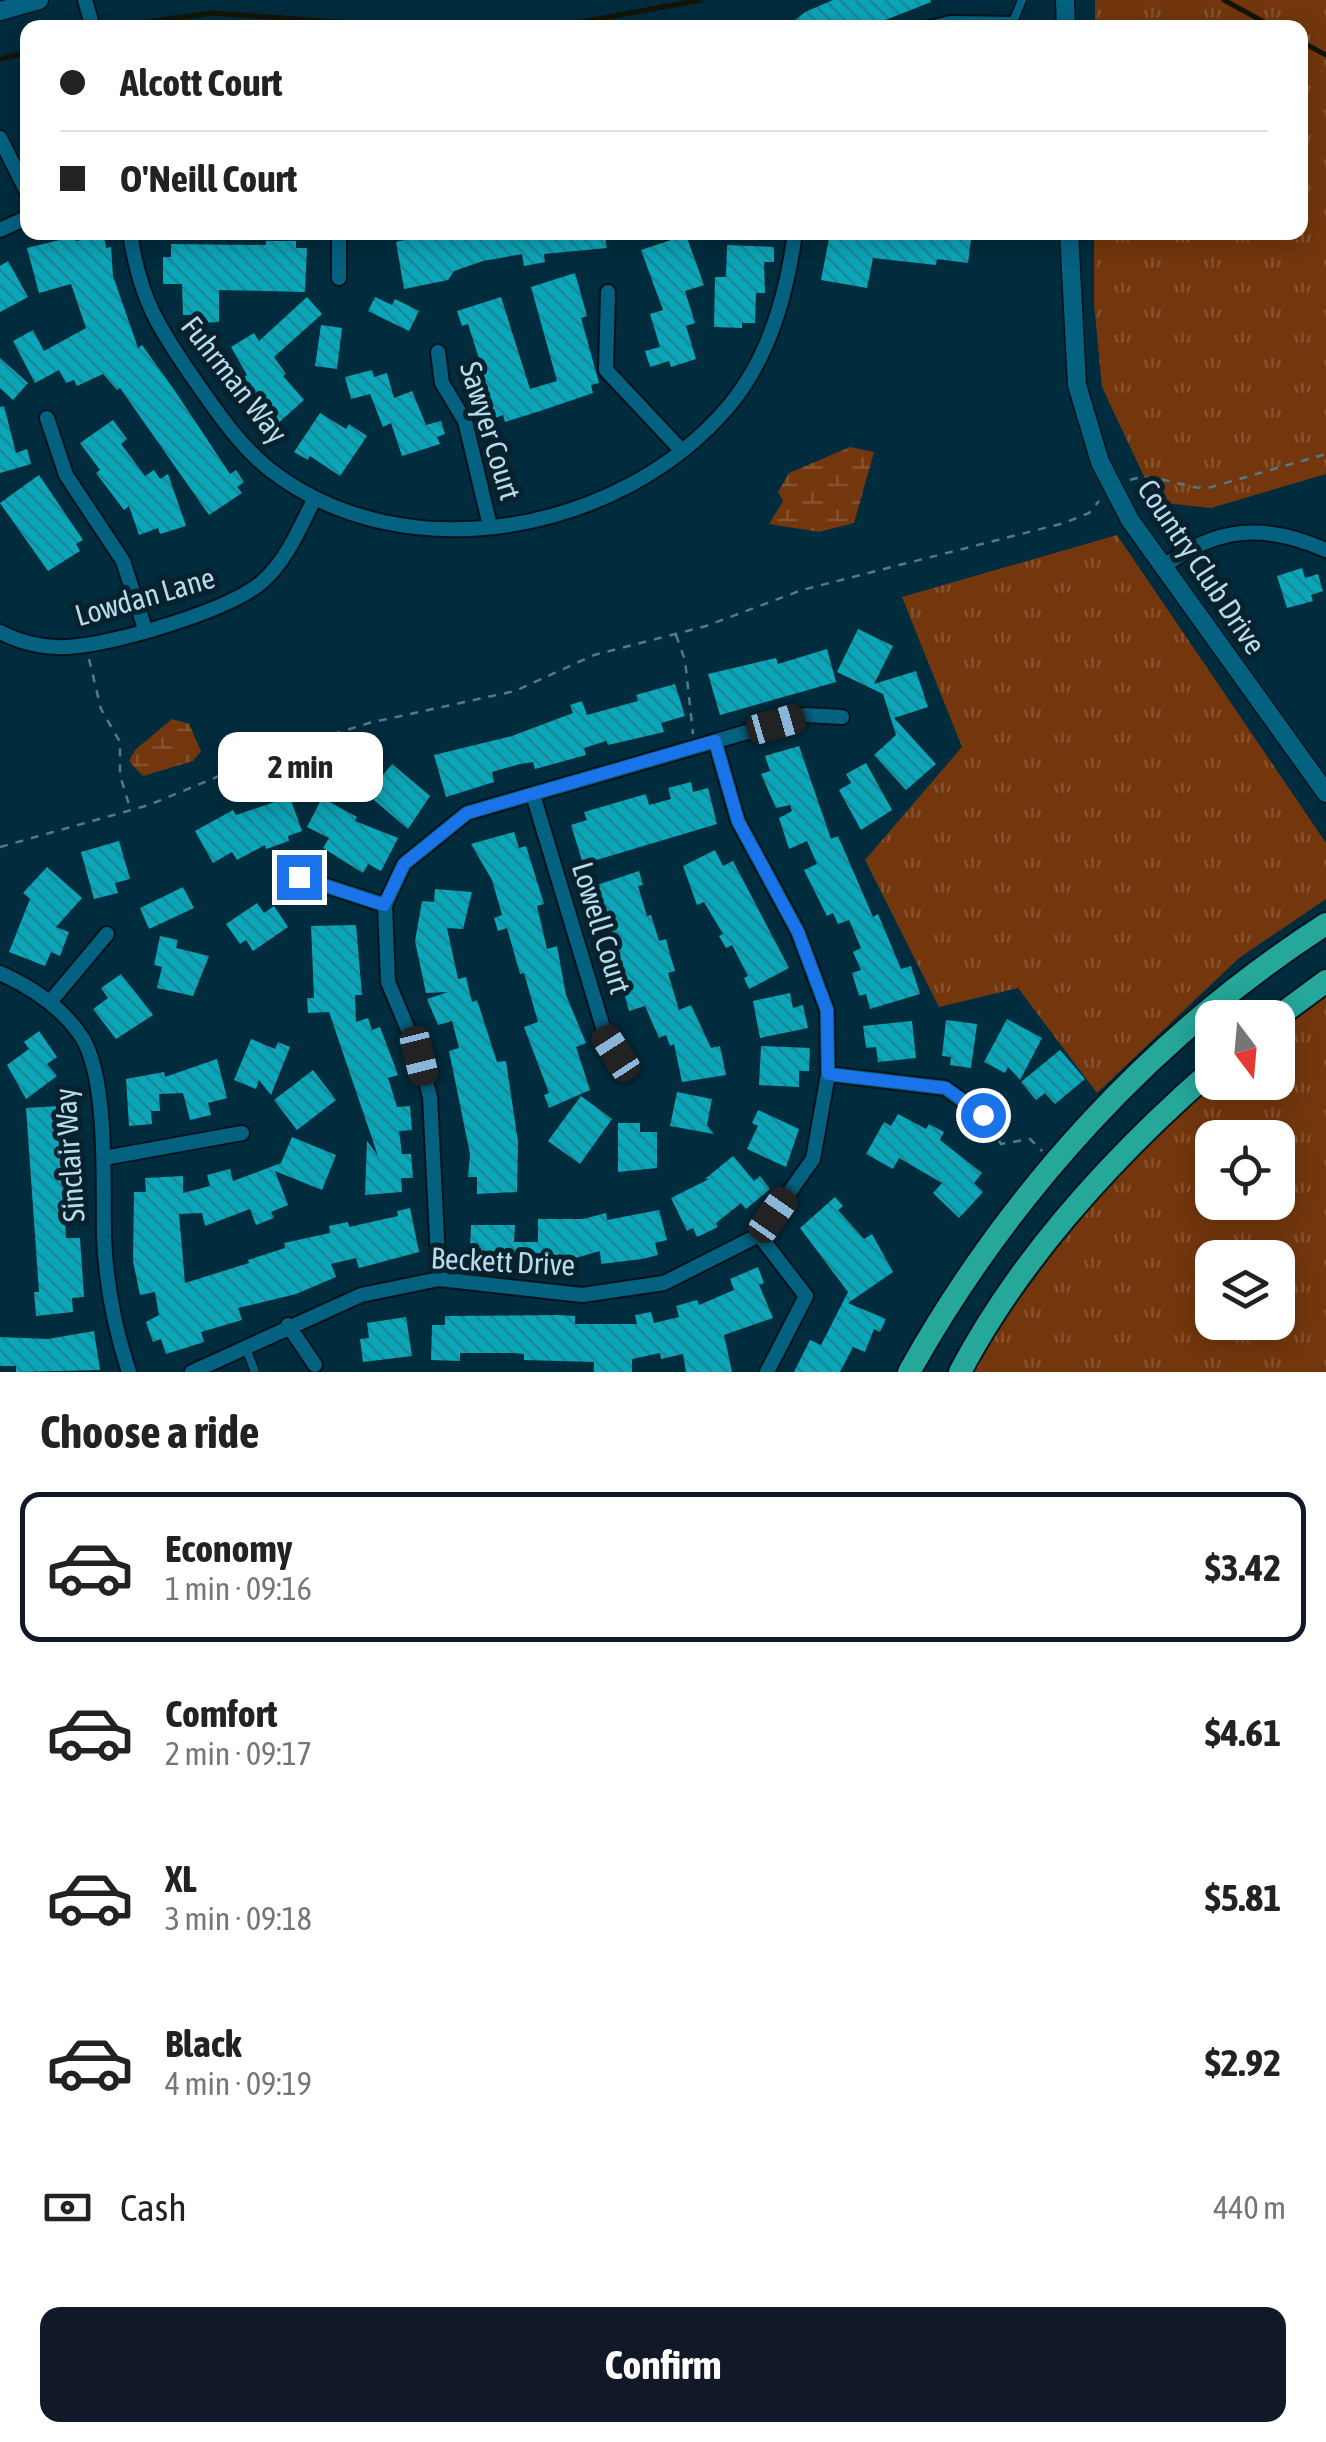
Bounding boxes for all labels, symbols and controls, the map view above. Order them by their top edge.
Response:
text: Alcott Court [120,61,282,104]
text: O'Neill Court [120,157,297,200]
street label: Fuhrman Way [175,309,295,449]
street label: Sawyer Court [454,358,528,504]
street label: Country Club Drive [1131,473,1273,660]
street label: Lowdan Lane [71,560,218,632]
car [743,701,809,747]
callout: 2 min [216,732,382,802]
text: 2 min [268,748,333,785]
route end [277,855,322,900]
street label: Lowell Court [566,858,638,998]
north arrow [1195,1000,1295,1100]
map controls [1195,1000,1295,1340]
car [587,1020,645,1086]
car [397,1023,441,1089]
street label: Sinclair Way [47,1087,91,1223]
route start [961,1093,1006,1138]
button: locate [1195,1120,1295,1220]
car [744,1182,802,1248]
street label: Beckett Drive [430,1240,576,1282]
button: layers [1195,1240,1295,1340]
text: Choose a ride [40,1406,259,1458]
icon: car [45,1522,135,1612]
text: Economy [165,1527,292,1570]
text: $3.42 [1205,1546,1281,1589]
text: 1 min · 09:16 [165,1570,312,1607]
icon: car [45,1687,135,1777]
text: Comfort [165,1692,277,1735]
text: $4.61 [1205,1711,1281,1754]
text: 2 min · 09:17 [165,1735,312,1772]
icon: car [45,1852,135,1942]
text: XL [165,1857,197,1900]
text: $5.81 [1205,1876,1281,1919]
text: 3 min · 09:18 [165,1900,312,1937]
icon: car [45,2017,135,2107]
text: Black [165,2022,242,2065]
text: $2.92 [1205,2041,1281,2084]
text: 4 min · 09:19 [165,2065,312,2102]
icon: cash [40,2180,95,2235]
text: Cash [120,2186,187,2229]
text: 440 m [1213,2189,1286,2226]
button: Confirm [40,2307,1286,2422]

